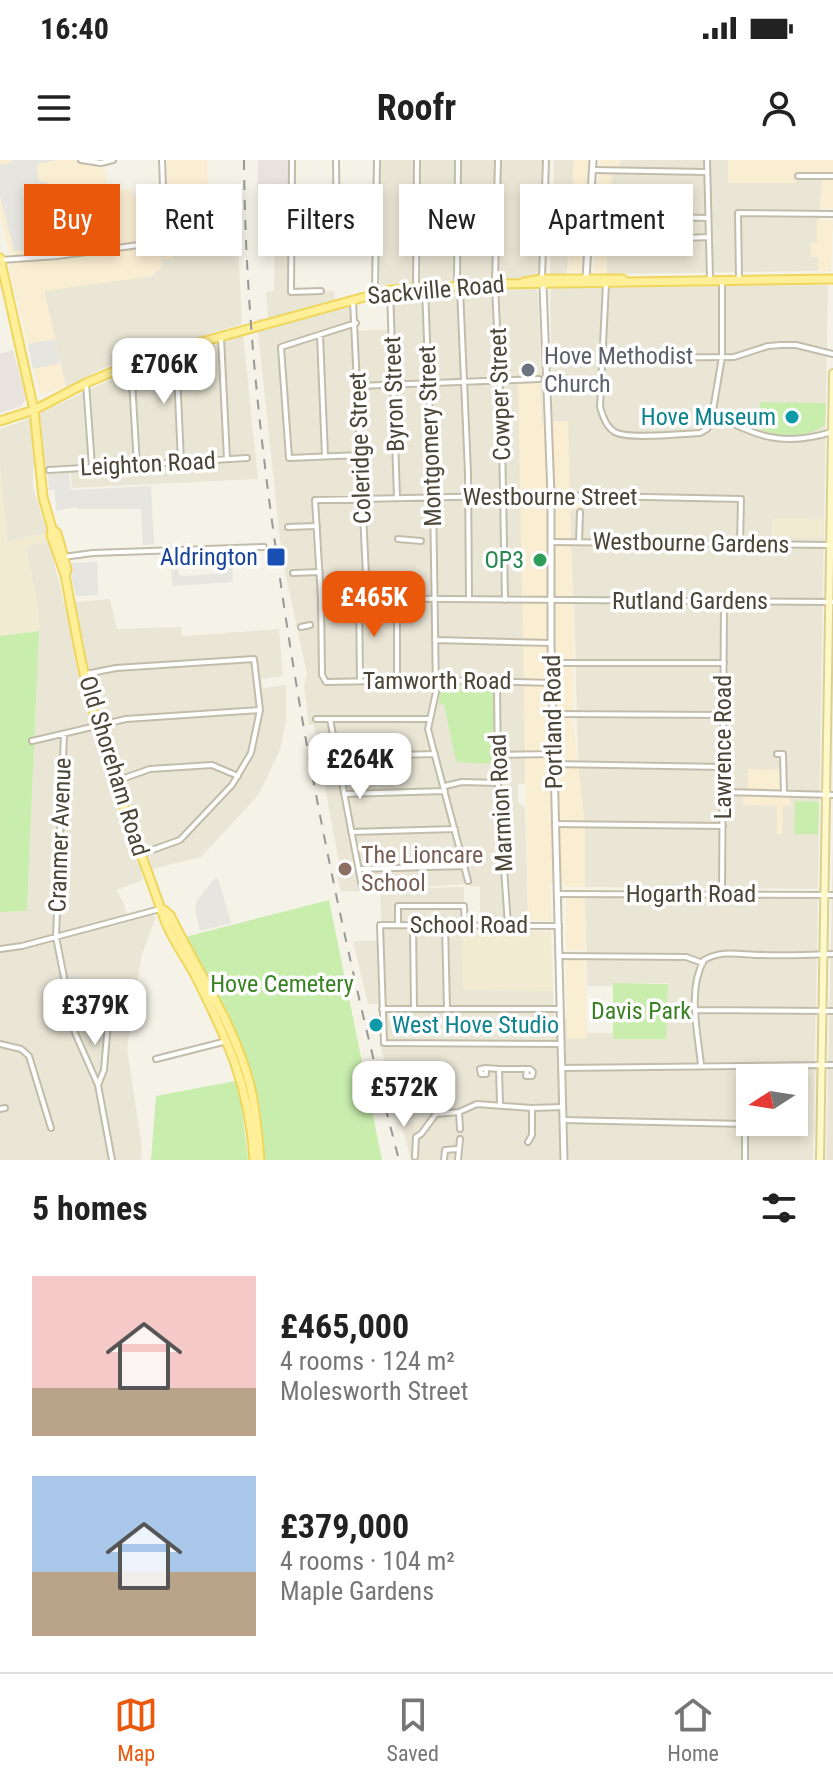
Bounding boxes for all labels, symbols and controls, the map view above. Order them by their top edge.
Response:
text: 16:40 [40,11,109,46]
icon: menu [32,86,76,130]
icon: person [757,86,801,130]
text: Roofr [377,87,456,129]
chip: Buy [24,184,120,256]
chip: Rent [136,184,242,256]
chip: Filters [258,184,383,256]
chip: New [399,184,504,256]
chip: Apartment [520,184,693,256]
street label: Sackville Road [366,270,506,310]
street label: Cowper Street [484,327,516,461]
street label: Byron Street [378,336,410,452]
pin: £706K [108,338,220,406]
place label: Hove Methodist Church [544,342,693,398]
street label: Montgomery Street [413,345,447,527]
text: £706K [130,349,198,379]
marker: Hove Methodist Church [519,361,537,379]
street label: Coleridge Street [343,372,377,524]
place label: Hove Museum [641,403,776,431]
marker: Hove Museum [783,408,801,426]
street label: Leighton Road [79,446,217,482]
street label: Westbourne Street [463,483,637,511]
street label: Westbourne Gardens [592,527,790,559]
place label: Aldrington [160,543,258,571]
marker: Aldrington [265,546,287,568]
place label: OP3 [484,546,524,574]
marker: OP3 [531,551,549,569]
pin: £465K [318,571,430,639]
text: £465K [340,582,408,612]
street label: Rutland Gardens [612,587,768,615]
street label: Portland Road [538,655,568,789]
street label: Tamworth Road [363,667,511,695]
street label: Old Shoreham Road [73,673,155,859]
street label: Lawrence Road [709,675,737,819]
pin: £264K [304,733,416,801]
street label: Marmion Road [483,733,519,873]
text: £264K [326,744,394,774]
street label: Cranmer Avenue [43,757,77,913]
place label: The Lioncare School [361,841,483,897]
marker: The Lioncare School [336,860,354,878]
street label: Hogarth Road [626,880,756,908]
street label: School Road [410,911,528,939]
park label: Hove Cemetery [210,970,354,998]
pin: £379K [39,979,151,1047]
text: £379K [61,990,129,1020]
park label: Davis Park [591,997,691,1025]
place label: West Hove Studio [392,1011,559,1039]
marker: West Hove Studio [367,1016,385,1034]
pin: £572K [348,1061,460,1129]
north arrow [736,1064,808,1136]
map controls [736,1064,808,1136]
text: £572K [370,1072,438,1102]
icon: filters [757,1186,801,1230]
text: 5 homes [32,1188,148,1228]
text: £465,000 [280,1306,409,1346]
icon: home [96,1308,192,1404]
text: 4 rooms · 124 m² [280,1346,455,1376]
text: Molesworth Street [280,1376,468,1406]
text: £379,000 [280,1506,409,1546]
icon: home [96,1508,192,1604]
text: 4 rooms · 104 m² [280,1546,455,1576]
text: Maple Gardens [280,1576,434,1606]
tab: Map [114,1693,158,1766]
tab: Saved [387,1693,439,1766]
tab: Home [667,1693,719,1766]

